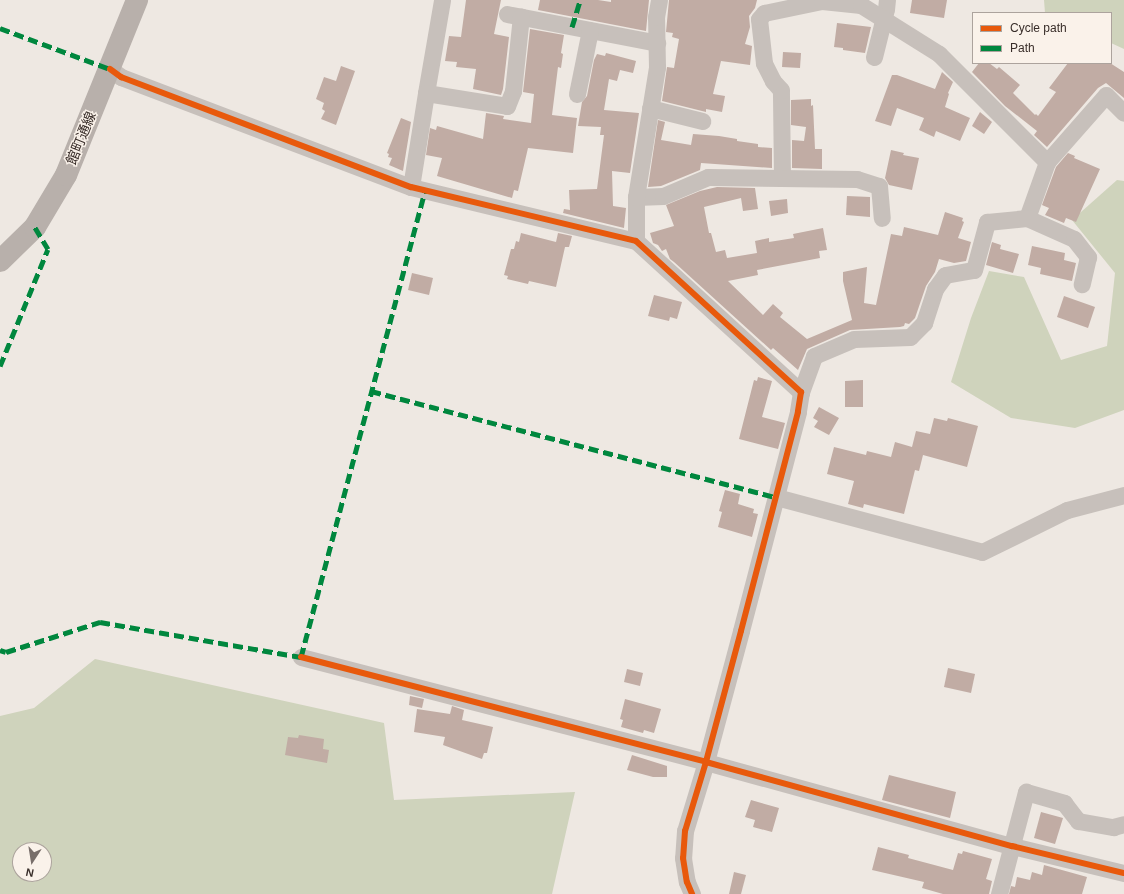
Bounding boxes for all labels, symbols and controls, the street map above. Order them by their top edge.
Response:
legend [972,12,1112,64]
text: Cycle path [1010,21,1067,35]
text: Path [1010,41,1035,55]
street label: 館町通線 [63,109,99,167]
north arrow [12,842,52,882]
text: N [25,866,35,879]

